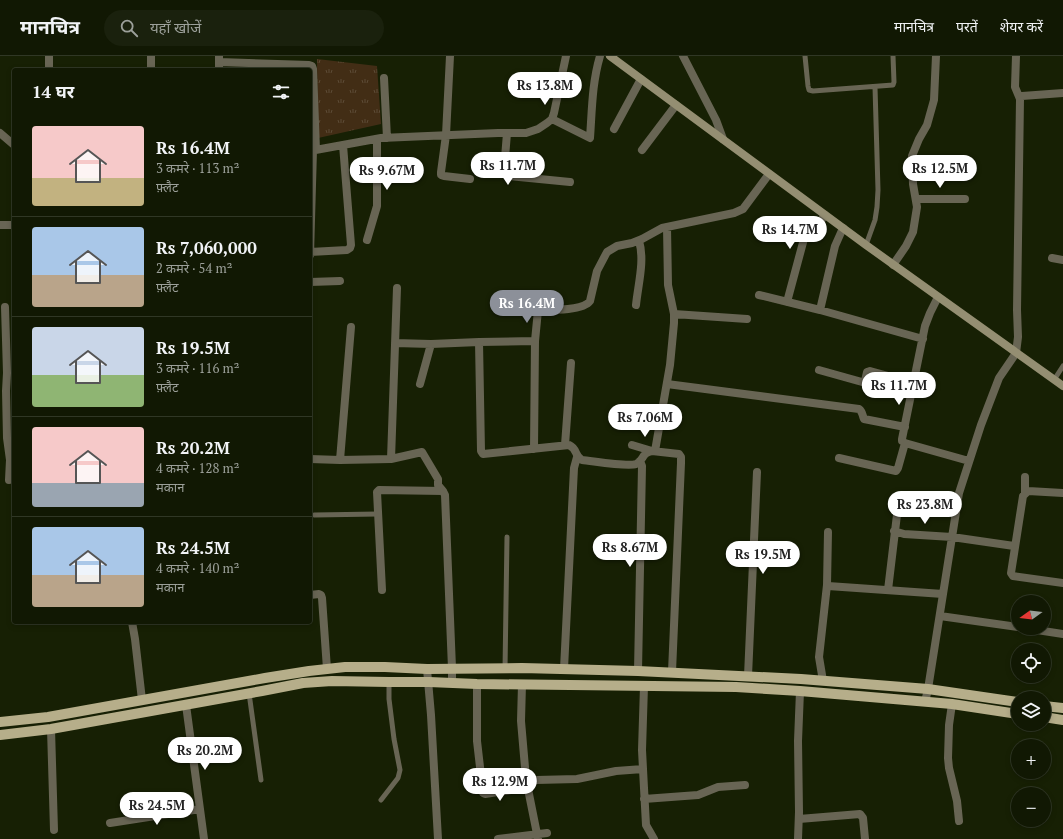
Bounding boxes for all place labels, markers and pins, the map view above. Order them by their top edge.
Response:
pin: Rs 13.8M [504,72,586,106]
pin: Rs 11.7M [467,152,549,186]
pin: Rs 12.5M [899,155,981,189]
pin: Rs 9.67M [346,157,428,191]
pin: Rs 14.7M [749,216,831,250]
pin: Rs 16.4M [486,290,568,324]
pin: Rs 11.7M [858,372,940,406]
pin: Rs 7.06M [604,404,686,438]
pin: Rs 23.8M [884,491,966,525]
pin: Rs 8.67M [589,534,671,568]
pin: Rs 19.5M [722,541,804,575]
pin: Rs 20.2M [164,737,246,771]
pin: Rs 12.9M [459,768,541,802]
pin: Rs 24.5M [116,792,198,826]

